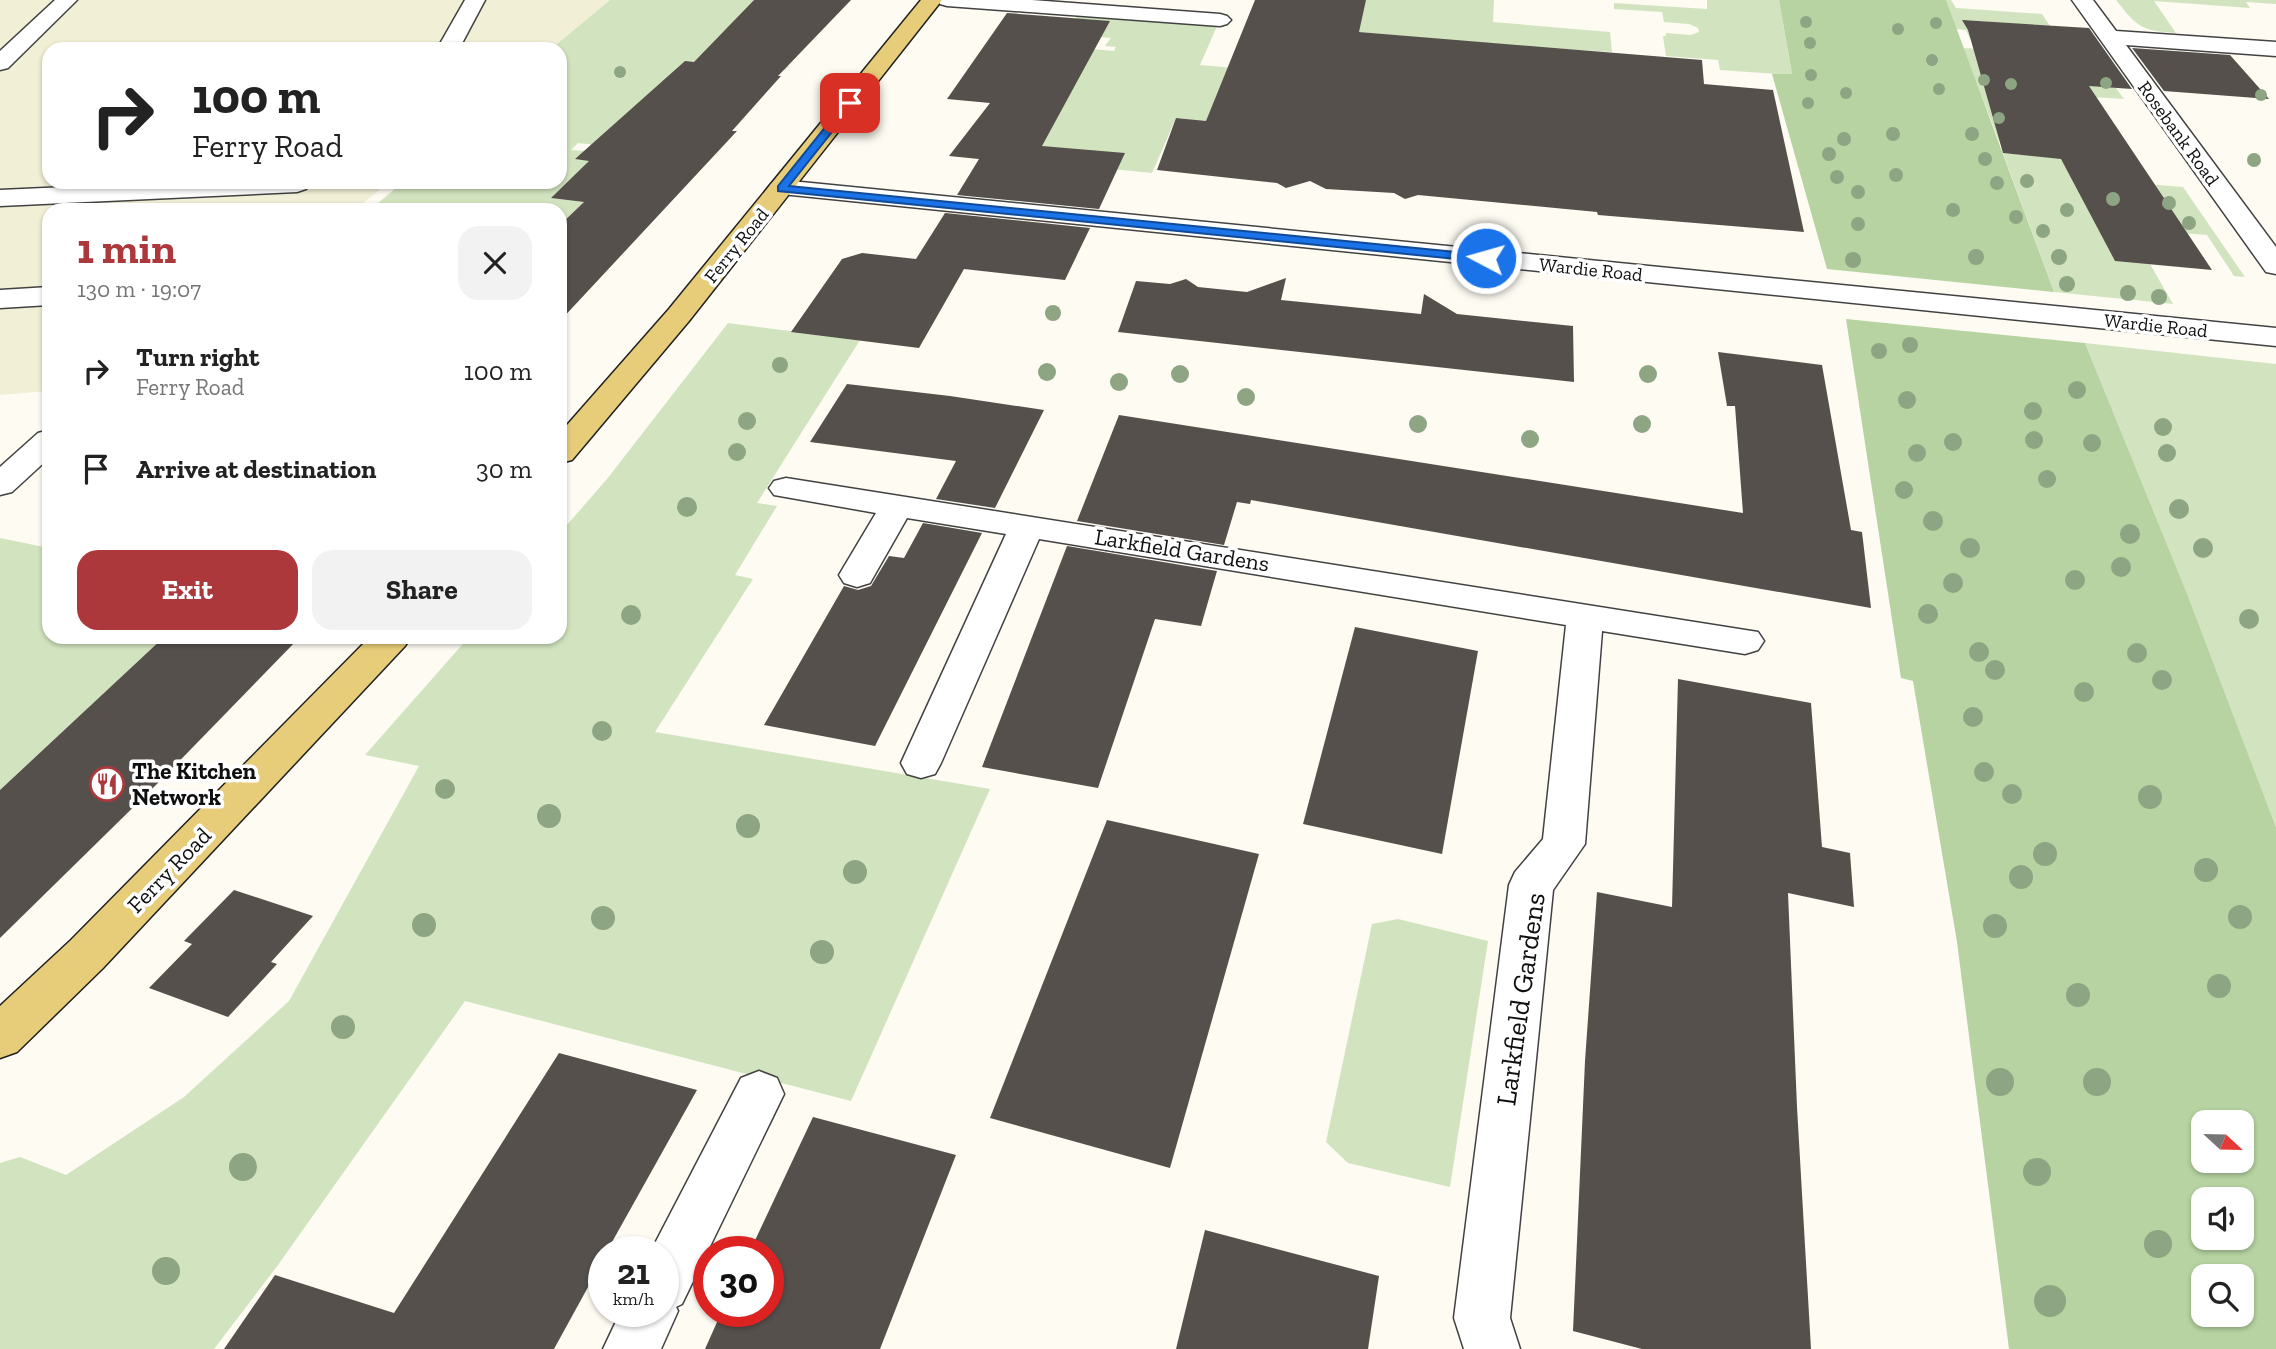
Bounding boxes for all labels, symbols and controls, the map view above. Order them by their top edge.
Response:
text: 100 m [192,67,320,126]
icon: right [77,70,168,161]
pin [820,73,880,133]
street label: Rosebank Road [2133,76,2225,191]
icon: arrive [831,84,869,122]
text: Ferry Road [192,127,343,165]
street label: Ferry Road [699,203,774,287]
position arrow [1449,221,1523,295]
text: 1 min [77,223,176,274]
button: close [458,226,532,300]
street label: Wardie Road [1538,253,1644,286]
text: 130 m · 19:07 [77,275,201,303]
street label: Wardie Road [2103,309,2209,342]
text: Turn right [136,341,259,373]
icon: right [77,352,115,390]
text: 100 m [464,355,532,387]
text: Ferry Road [136,373,244,401]
icon: arrive [77,450,115,488]
text: Arrive at destination [136,453,376,485]
text: 30 m [476,453,532,485]
street label: Larkfield Gardens [1093,522,1271,578]
button: Exit [77,550,298,630]
button: Share [312,550,532,630]
place label: The Kitchen Network [132,757,257,811]
restaurant icon: The Kitchen Network [88,765,126,803]
street label: Ferry Road [121,821,217,919]
street label: Larkfield Gardens [1489,890,1552,1108]
north arrow [2191,1110,2254,1172]
map controls [2191,1110,2254,1327]
button: sound [2191,1187,2254,1250]
speed limit sign: 30 [693,1236,784,1327]
text: 21 [617,1251,650,1293]
button: search [2191,1264,2254,1327]
text: km/h [613,1288,654,1310]

